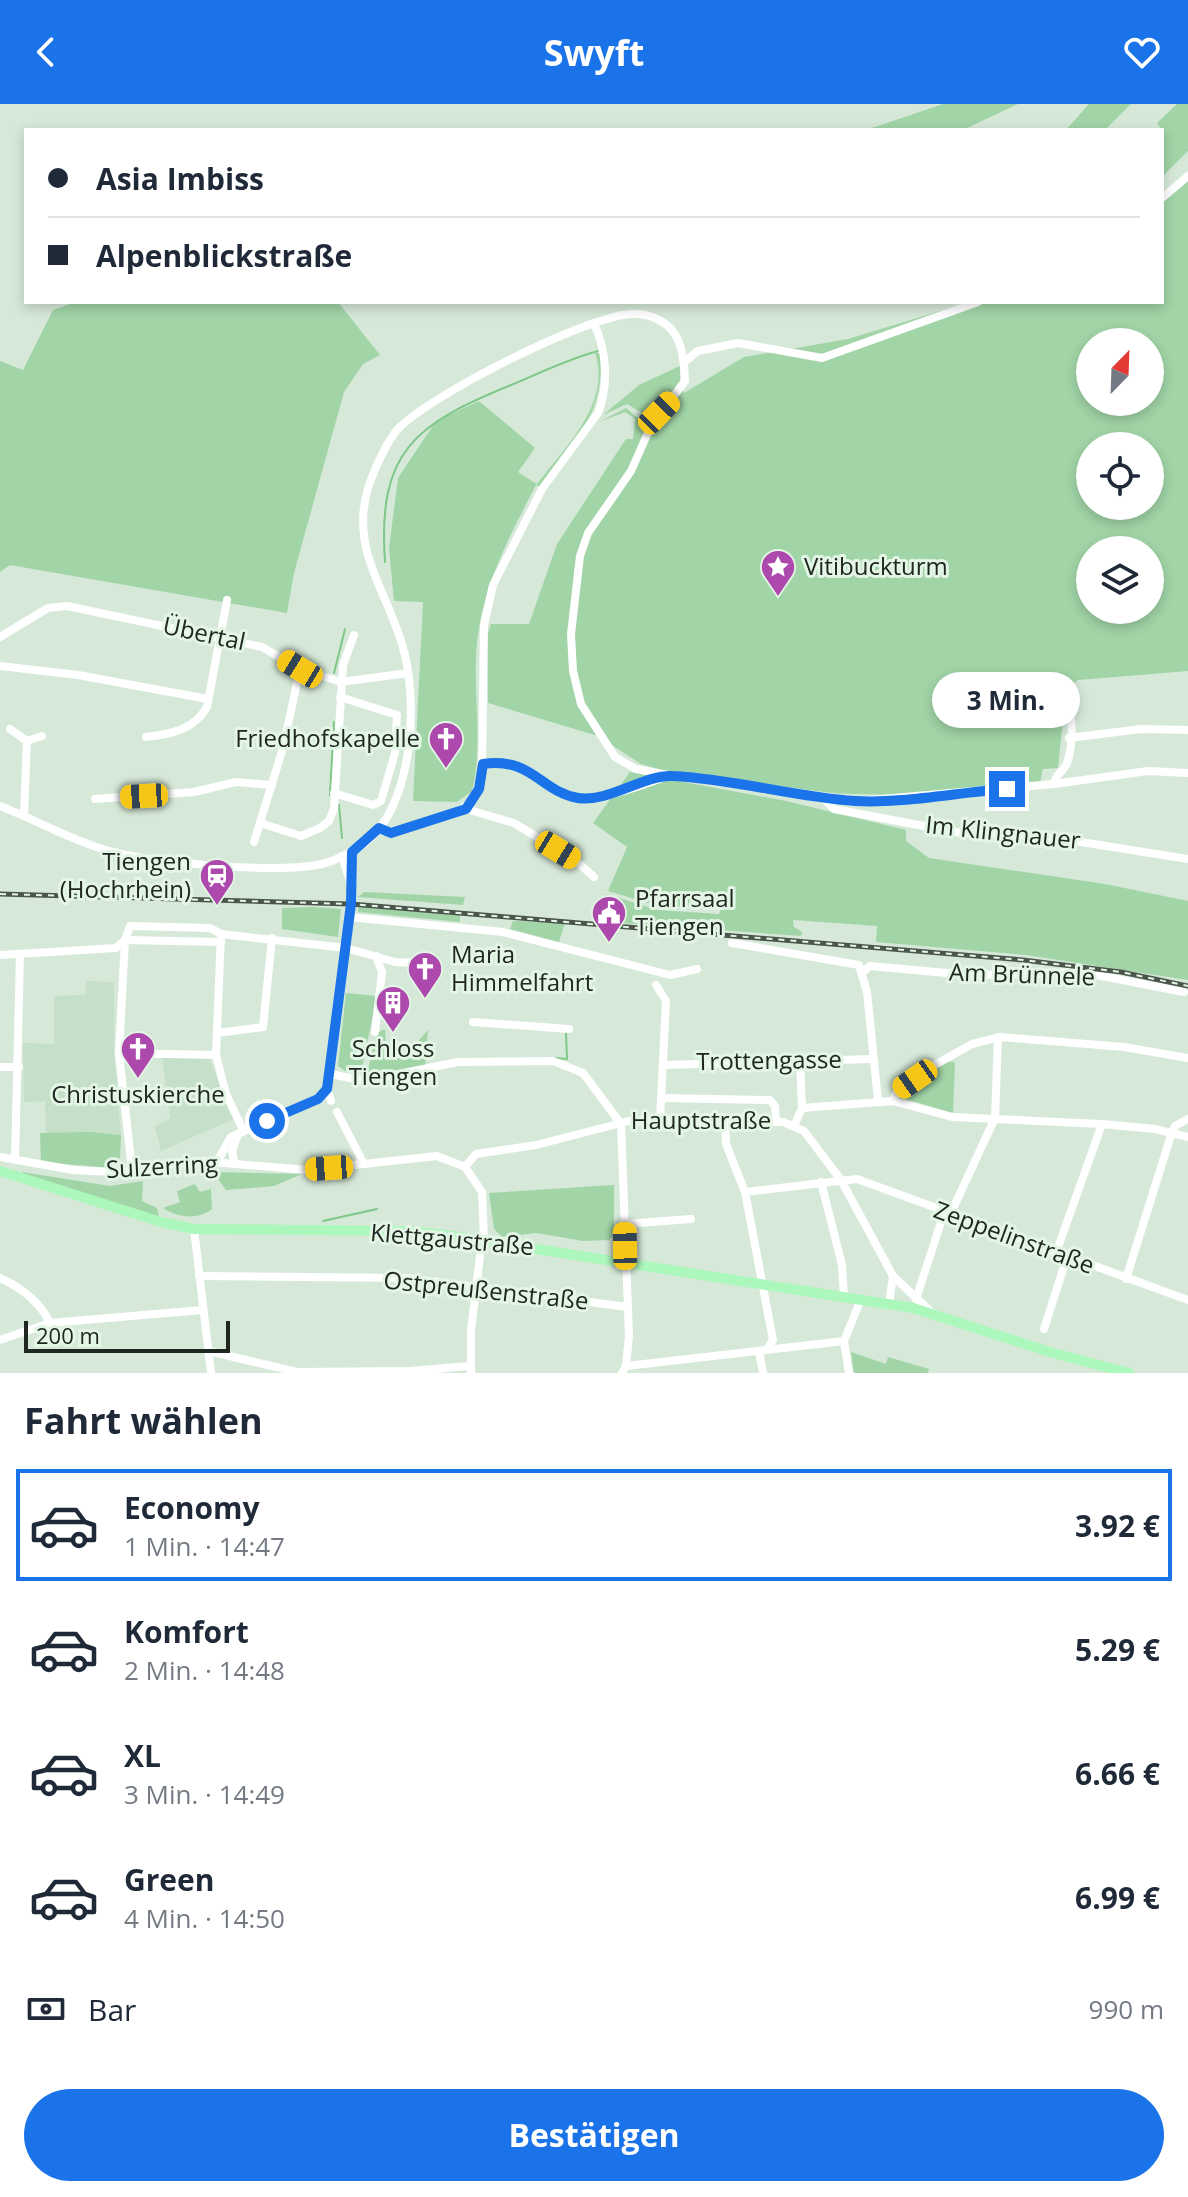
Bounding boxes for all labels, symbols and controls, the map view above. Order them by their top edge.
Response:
text: Swyft [544,28,644,77]
icon: back [24,30,68,74]
icon: heart [1120,30,1164,74]
text: Asia Imbiss [96,158,264,199]
text: Alpenblickstraße [96,235,352,276]
north arrow [1076,328,1164,416]
map controls [1076,328,1164,624]
car [634,387,684,439]
button: locate [1076,432,1164,520]
button: layers [1076,536,1164,624]
place icon: Vitibuckturm [759,548,797,598]
place label: Vitibuckturm [804,549,948,582]
street label: Übertal [160,608,249,657]
car [273,646,327,692]
callout: 3 Min. [933,673,1081,729]
text: 3 Min. [967,682,1045,718]
church icon: Friedhofskapelle [427,720,465,770]
place label: Friedhofskapelle [235,721,420,754]
route end [989,771,1025,807]
car [119,783,169,809]
street label: Im Klingnauer [924,807,1083,856]
car [531,827,585,873]
place label: Tiengen (Hochrhein) [60,844,191,905]
station icon: Tiengen (Hochrhein) [198,857,236,907]
place label: Pfarrsaal Tiengen [635,881,735,942]
public building icon: Pfarrsaal Tiengen [590,894,628,944]
place label: Maria Himmelfahrt [451,937,593,998]
church icon: Maria Himmelfahrt [406,950,444,1000]
street label: Am Brünnele [948,954,1096,993]
building icon: Schloss Tiengen [374,984,412,1034]
church icon: Christuskierche [119,1030,157,1080]
place label: Schloss Tiengen [349,1031,437,1092]
street label: Trottengasse [696,1042,842,1077]
car [888,1055,942,1103]
place label: Christuskierche [51,1077,225,1110]
route start [249,1103,285,1139]
street label: Hauptstraße [631,1103,771,1136]
street label: Sulzerring [105,1146,219,1185]
car [304,1154,354,1182]
street label: Zeppelinstraße [930,1192,1099,1281]
street label: Klettgaustraße [369,1215,535,1262]
car [613,1222,637,1270]
street label: Ostpreußenstraße [382,1262,590,1317]
scale bar [24,1317,230,1353]
text: 200 m [36,1320,100,1350]
text: Fahrt wählen [24,1396,263,1445]
text: Economy [124,1487,260,1528]
icon: car [28,1489,100,1561]
text: 3.92 € [1075,1505,1160,1546]
text: 1 Min. · 14:47 [124,1528,285,1564]
text: Komfort [124,1611,249,1652]
icon: car [28,1613,100,1685]
text: 5.29 € [1075,1629,1160,1670]
text: 2 Min. · 14:48 [124,1652,285,1688]
text: XL [124,1735,161,1776]
icon: car [28,1737,100,1809]
text: 6.66 € [1075,1753,1160,1794]
text: 3 Min. · 14:49 [124,1776,285,1812]
text: Green [124,1859,215,1900]
icon: car [28,1861,100,1933]
text: 6.99 € [1075,1877,1160,1918]
text: 4 Min. · 14:50 [124,1900,285,1936]
icon: cash [24,1987,68,2031]
text: Bar [88,1989,136,2030]
text: 990 m [1089,1991,1164,2027]
button: Bestätigen [24,2089,1164,2181]

